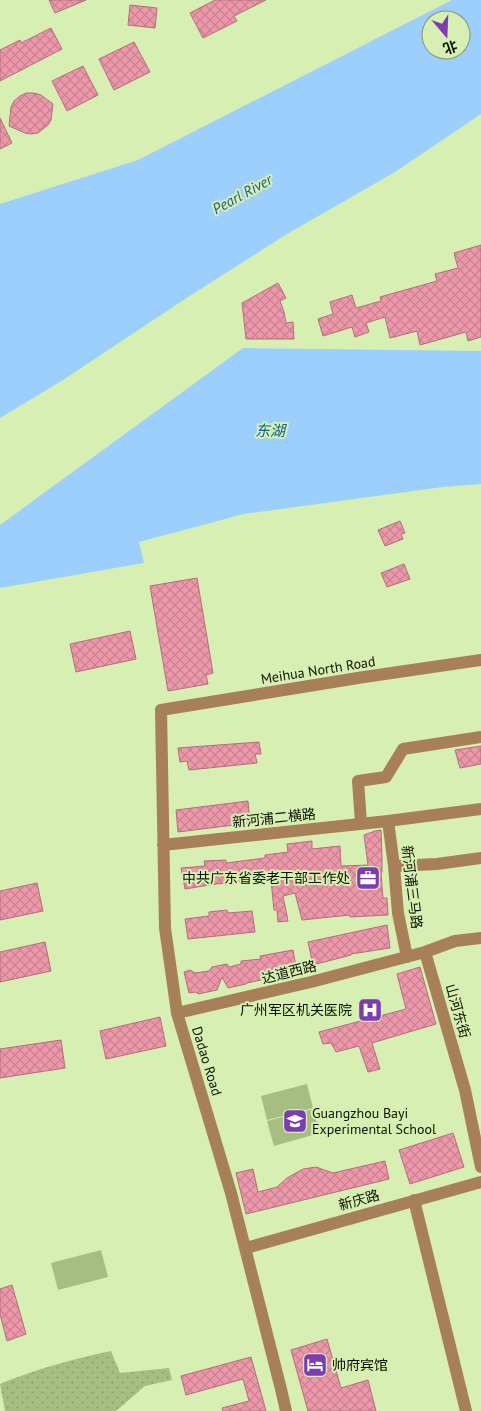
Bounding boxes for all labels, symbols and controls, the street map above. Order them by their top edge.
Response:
north arrow [421,10,471,60]
text: 北 [441,37,460,58]
water label: Pearl River [209,169,276,218]
water label: 东湖 [255,421,287,440]
street label: Meihua North Road [259,652,377,688]
street label: 新河浦二横路 [231,805,317,831]
street label: 新河浦三马路 [398,844,426,930]
office icon: 中共广东省委老干部工作处 [355,865,381,891]
place label: 中共广东省委老干部工作处 [182,869,350,887]
street label: 达道西路 [260,956,318,988]
street label: 山河东街 [442,982,474,1040]
hospital icon: 广州军区机关医院 [357,997,383,1023]
place label: 广州军区机关医院 [240,1001,352,1019]
street label: Dadao Road [188,1024,226,1098]
place label: Guangzhou Bayi Experimental School [312,1104,436,1138]
school or university icon: Guangzhou Bayi Experimental School [282,1108,308,1134]
street label: 新庆路 [336,1186,382,1214]
hotel icon: 帅府宾馆 [302,1352,328,1378]
place label: 帅府宾馆 [332,1356,388,1374]

